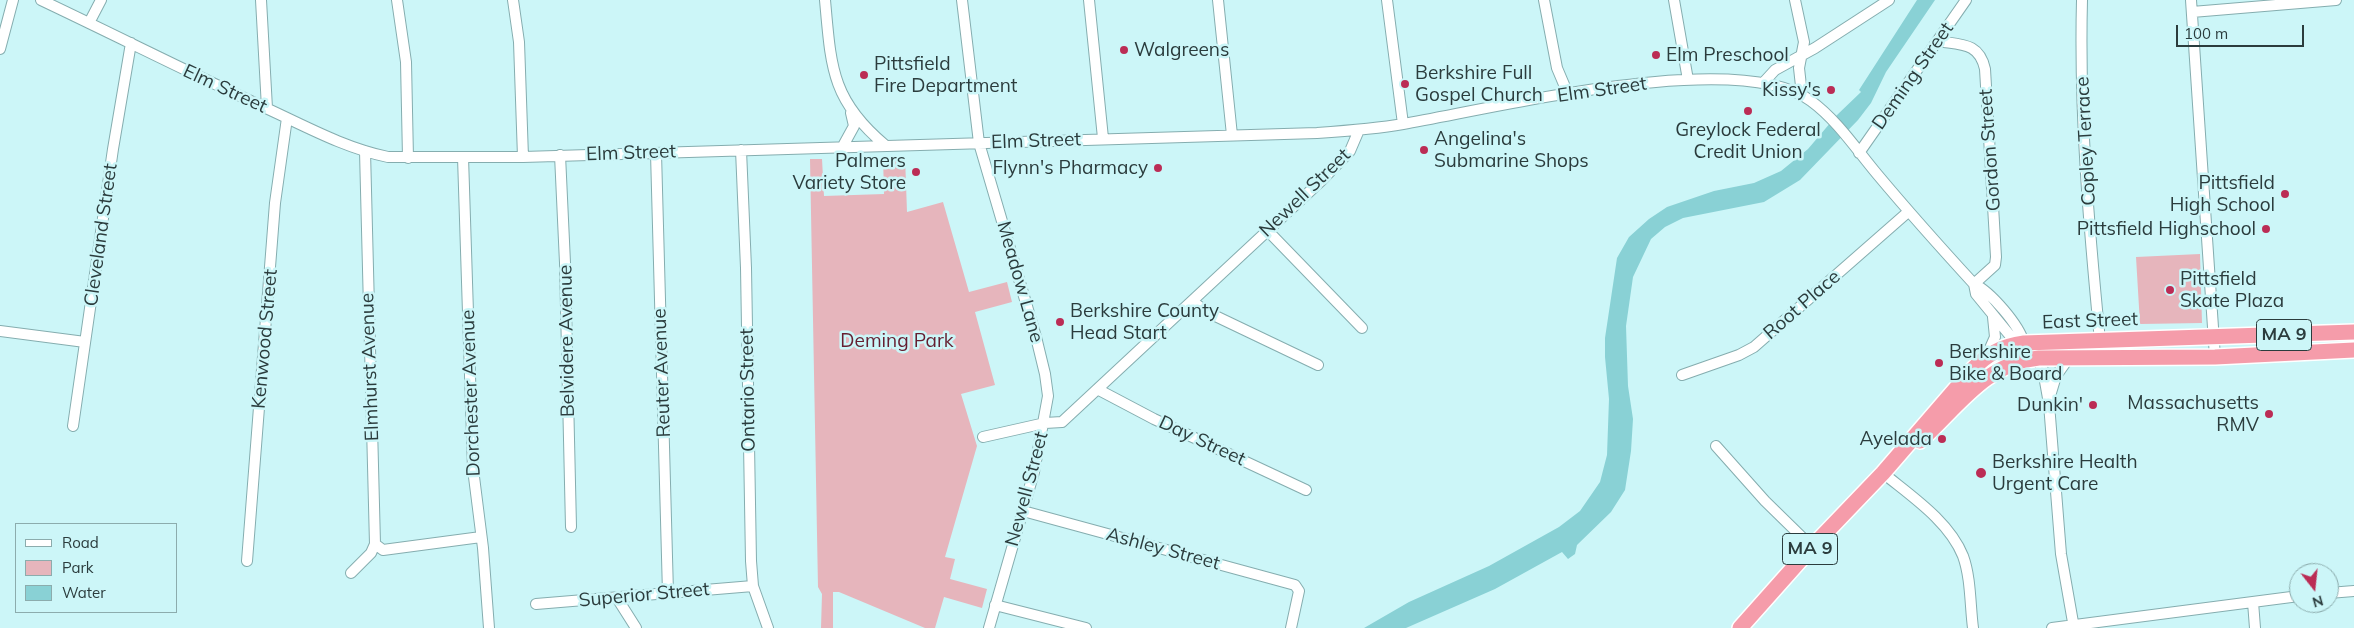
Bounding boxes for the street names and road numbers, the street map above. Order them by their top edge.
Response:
street label: Deming Street [1868,18,1958,134]
street label: Elm Street [179,60,271,118]
street label: Elm Street [1556,72,1648,108]
street label: Copley Terrace [2071,76,2101,206]
street label: Gordon Street [1974,88,2006,212]
street label: Elm Street [991,128,1081,154]
street label: Elm Street [586,140,676,166]
street label: Newell Street [1255,144,1355,242]
street label: Cleveland Street [80,162,122,308]
street label: Meadow Lane [992,219,1048,345]
street label: Belvidere Avenue [554,265,580,417]
street label: Root Place [1759,266,1845,344]
street label: Kenwood Street [248,268,282,410]
street label: Elmhurst Avenue [356,292,384,442]
street label: Reuter Avenue [648,308,676,438]
street label: East Street [2042,308,2138,334]
street label: Dorchester Avenue [457,309,485,477]
road number: MA 9 [2256,320,2312,350]
street label: Ontario Street [736,328,760,452]
street label: Day Street [1155,411,1249,471]
street label: Newell Street [1001,429,1053,549]
street label: Ashley Street [1104,523,1222,575]
road number: MA 9 [1782,534,1838,564]
street label: Superior Street [578,578,710,612]

